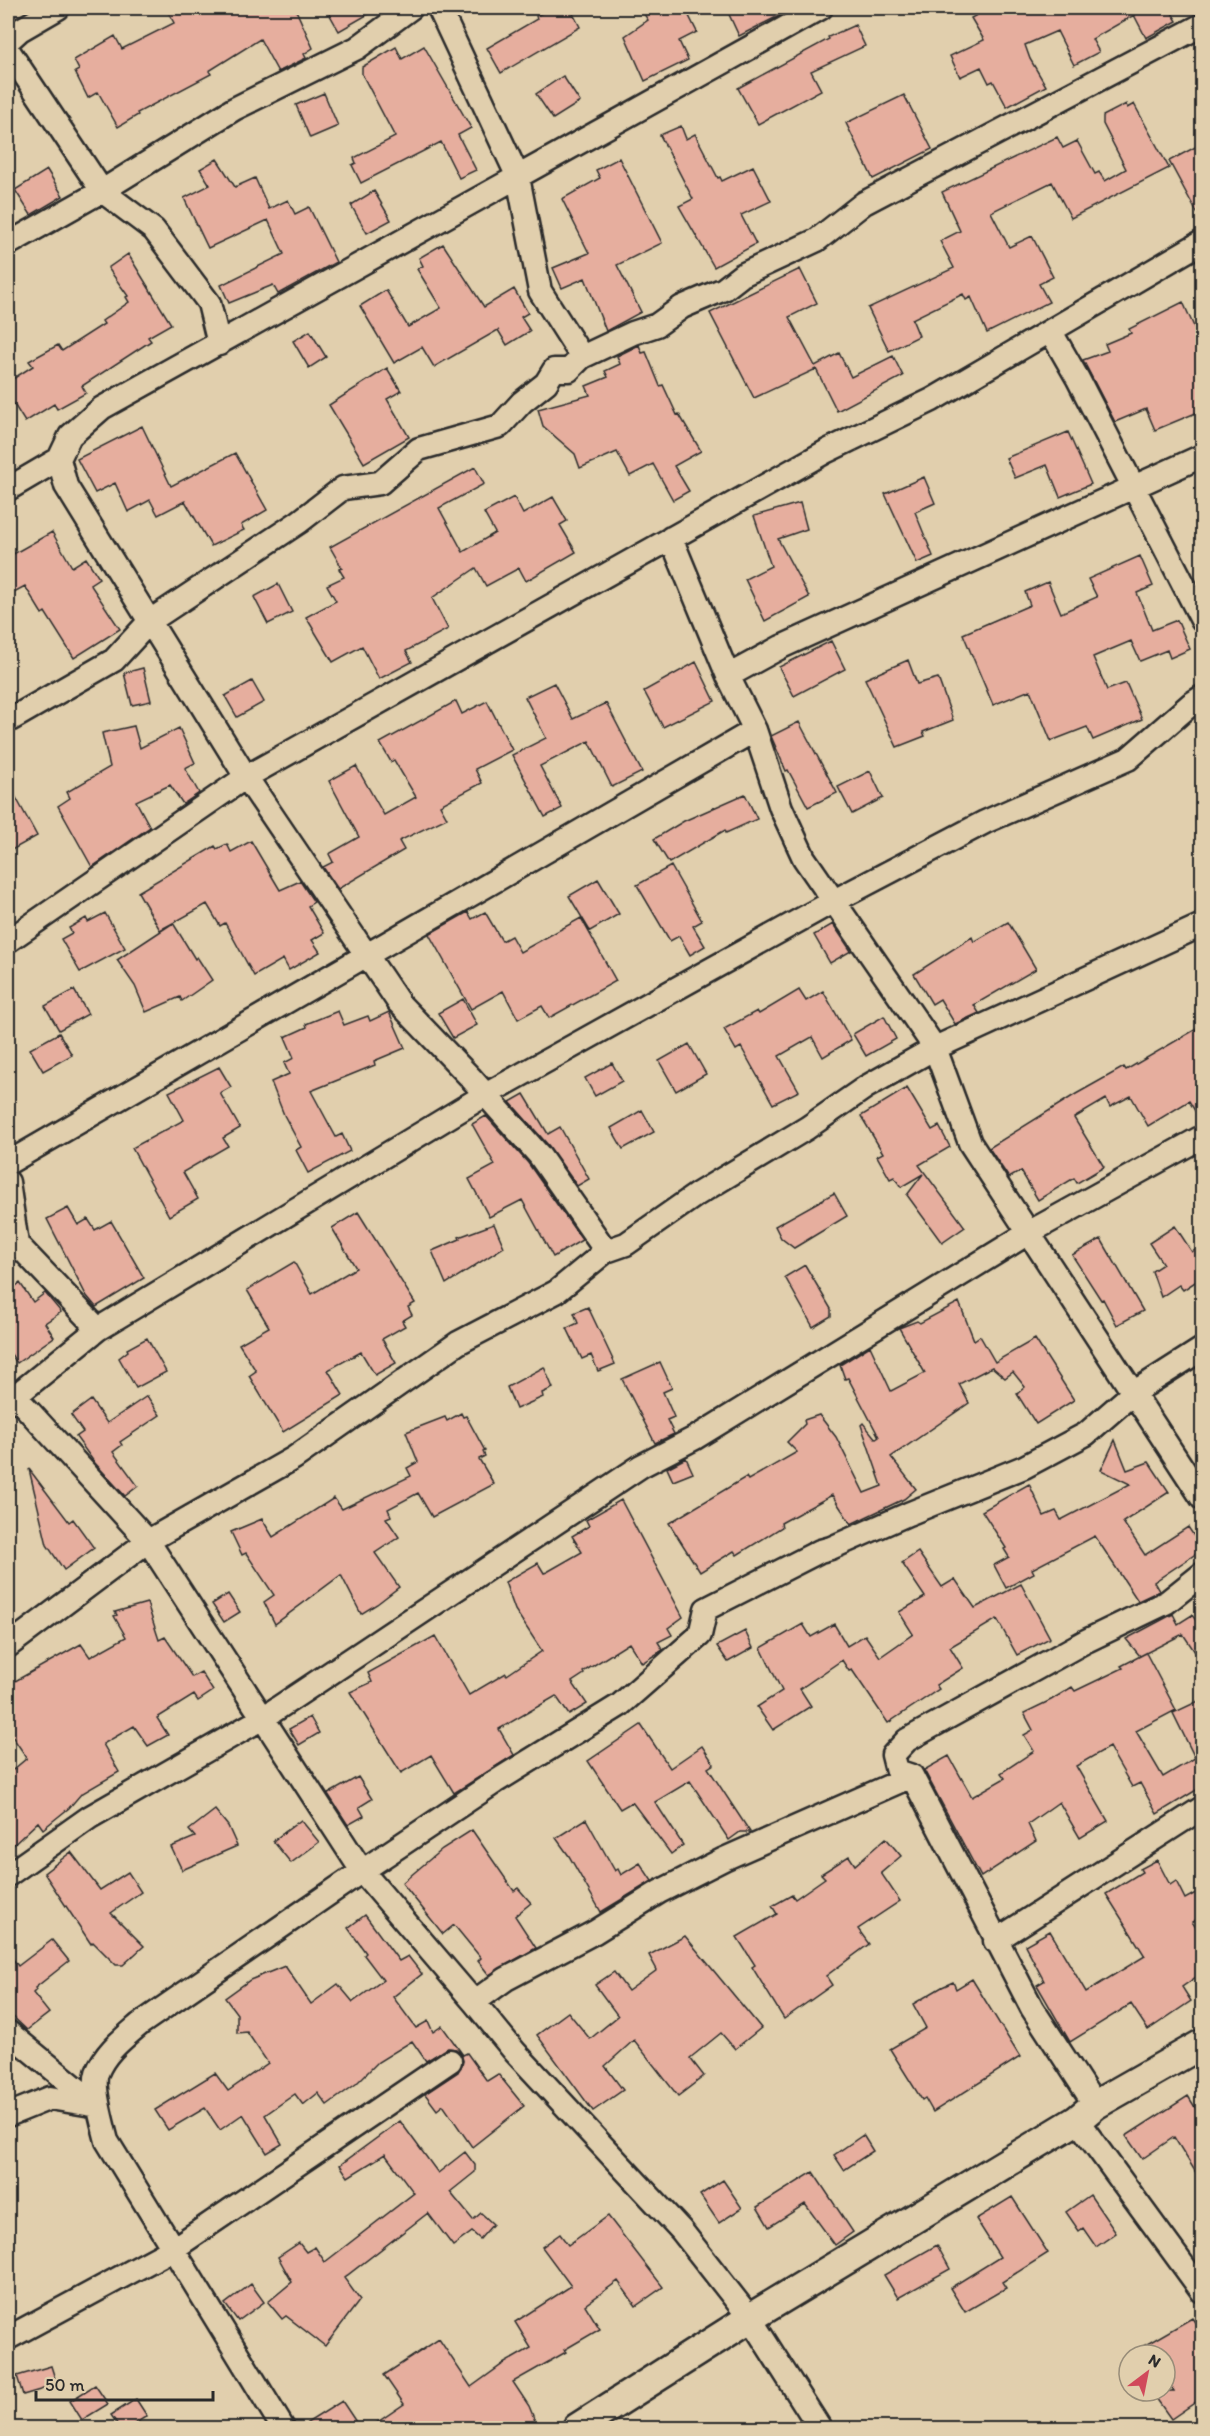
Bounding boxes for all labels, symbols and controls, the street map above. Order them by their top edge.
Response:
north arrow [1117,2343,1177,2403]
text: N [1145,2350,1164,2372]
scale bar [36,2364,213,2402]
text: 50 m [45,2374,85,2396]

